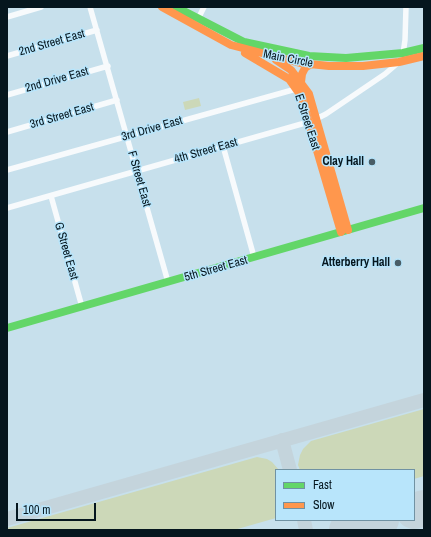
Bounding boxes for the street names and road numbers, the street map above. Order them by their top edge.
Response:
street label: 2nd Street East [17,27,87,59]
street label: Main Circle [262,47,314,71]
street label: 2nd Drive East [24,64,90,96]
street label: E Street East [291,92,323,152]
street label: 3rd Street East [28,100,96,132]
street label: 3rd Drive East [120,113,184,145]
street label: 4th Street East [173,135,239,167]
street label: F Street East [124,149,154,209]
street label: G Street East [51,221,81,281]
street label: 5th Street East [183,253,249,285]

